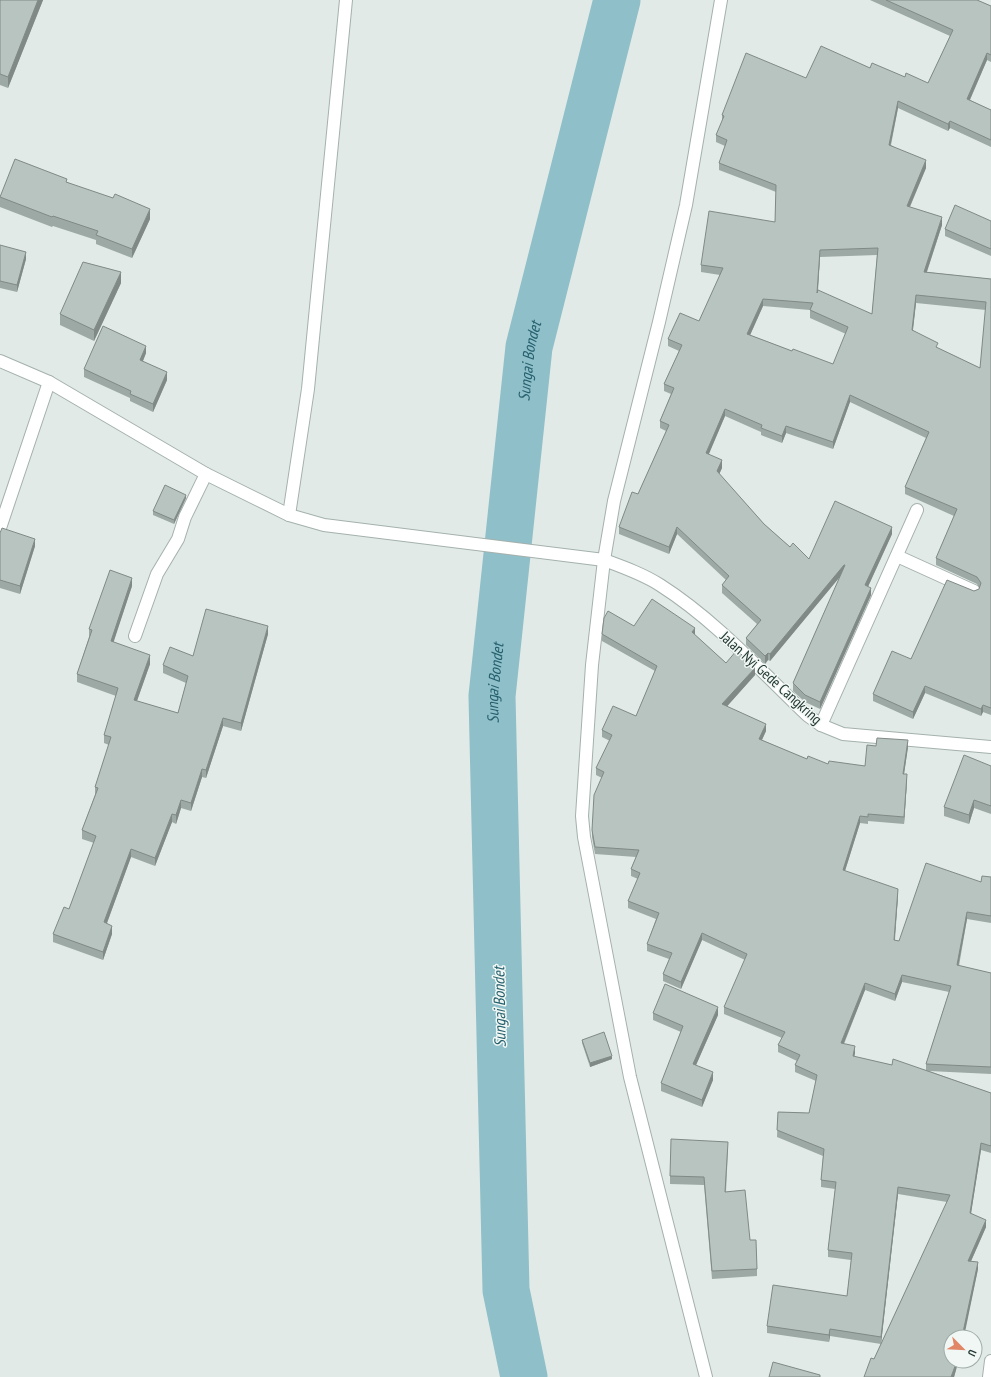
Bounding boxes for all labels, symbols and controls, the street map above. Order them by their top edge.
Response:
water label: Sungai Bondet [513,318,546,402]
street label: Jalan Nyi Gede Cangkring [716,626,826,728]
water label: Sungai Bondet [482,640,508,723]
water label: Sungai Bondet [488,965,510,1047]
north arrow [943,1329,983,1369]
text: U [964,1348,980,1359]

